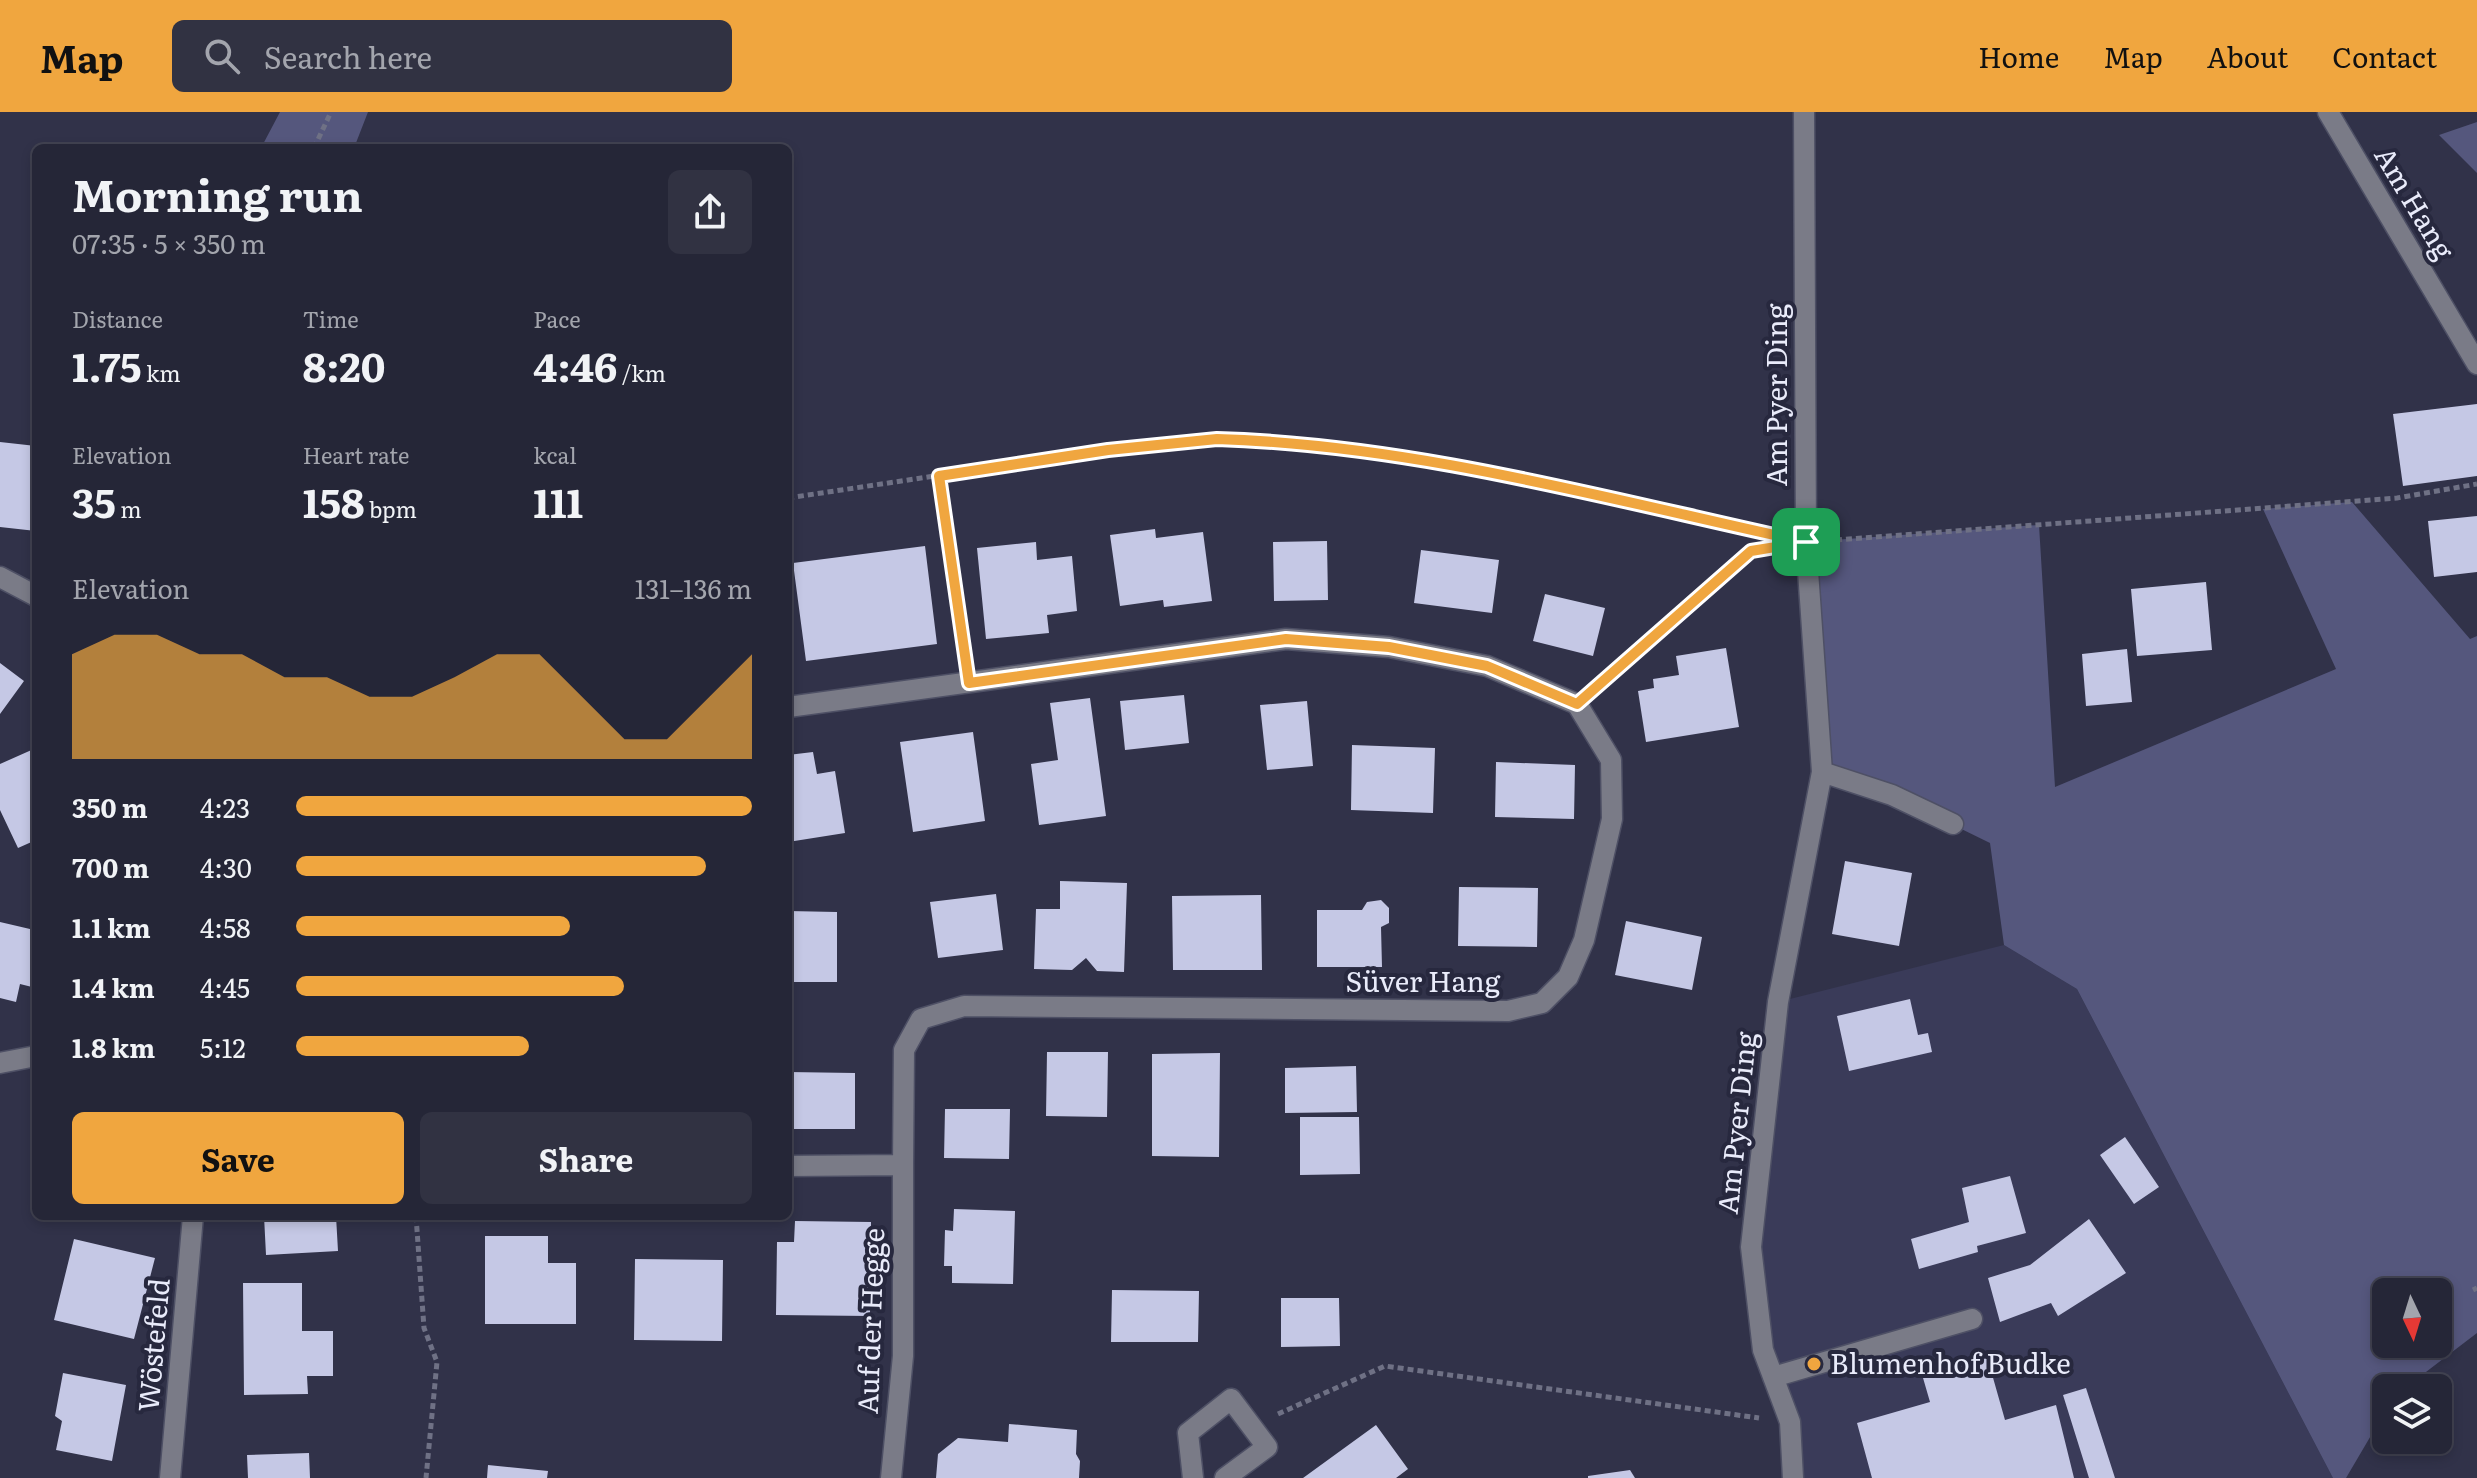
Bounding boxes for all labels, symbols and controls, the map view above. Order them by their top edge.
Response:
search box [172,20,732,92]
text: Map [40,28,124,85]
icon: search [200,34,244,78]
text: Search here [264,34,432,78]
text: Home [1978,35,2059,77]
text: Map [2103,35,2163,77]
text: About [2207,35,2288,77]
text: Contact [2332,35,2437,77]
street label: Am Hang [2365,137,2466,267]
text: Morning run [72,160,363,226]
button: share [668,170,752,254]
text: 07:35 · 5 × 350 m [72,223,266,262]
text: Distance [72,302,163,335]
text: Time [303,302,359,335]
text: Pace [533,302,581,335]
street label: Am Pyer Ding [1754,303,1796,487]
text: 1.75 [72,335,142,394]
text: 8:20 [303,335,385,394]
text: 4:46 [533,335,617,394]
text: km [142,356,181,389]
text: /km [617,356,666,389]
text: Elevation [72,438,171,471]
text: Heart rate [303,438,409,471]
text: kcal [533,438,577,471]
text: 35 [72,471,116,530]
text: 158 [303,471,365,530]
text: 111 [533,471,583,530]
text: m [116,492,142,525]
text: bpm [365,492,417,525]
pin [1772,508,1840,576]
icon: arrive [1784,520,1828,564]
text: Elevation [72,568,190,607]
text: 131–136 m [635,568,752,607]
text: 350 m [72,787,148,826]
text: 4:23 [200,787,250,826]
text: 700 m [72,847,149,886]
text: 4:30 [200,847,252,886]
text: 1.1 km [72,907,151,946]
text: 4:58 [200,907,251,946]
street label: Süver Hang [1346,959,1501,1001]
text: 1.4 km [72,967,155,1006]
text: 4:45 [200,967,250,1006]
text: 1.8 km [72,1027,155,1066]
text: 5:12 [200,1027,246,1066]
street label: Am Pyer Ding [1705,1029,1766,1216]
button: Save [72,1112,404,1204]
button: Share [420,1112,752,1204]
street label: Auf der Hegge [845,1227,893,1415]
street label: Wöstefeld [125,1276,179,1413]
north arrow [2372,1278,2452,1358]
map controls [2372,1278,2452,1454]
place label: Blumenhof Budke [1830,1341,2071,1383]
marker: Blumenhof Budke [1805,1355,1823,1373]
button: layers [2372,1374,2452,1454]

